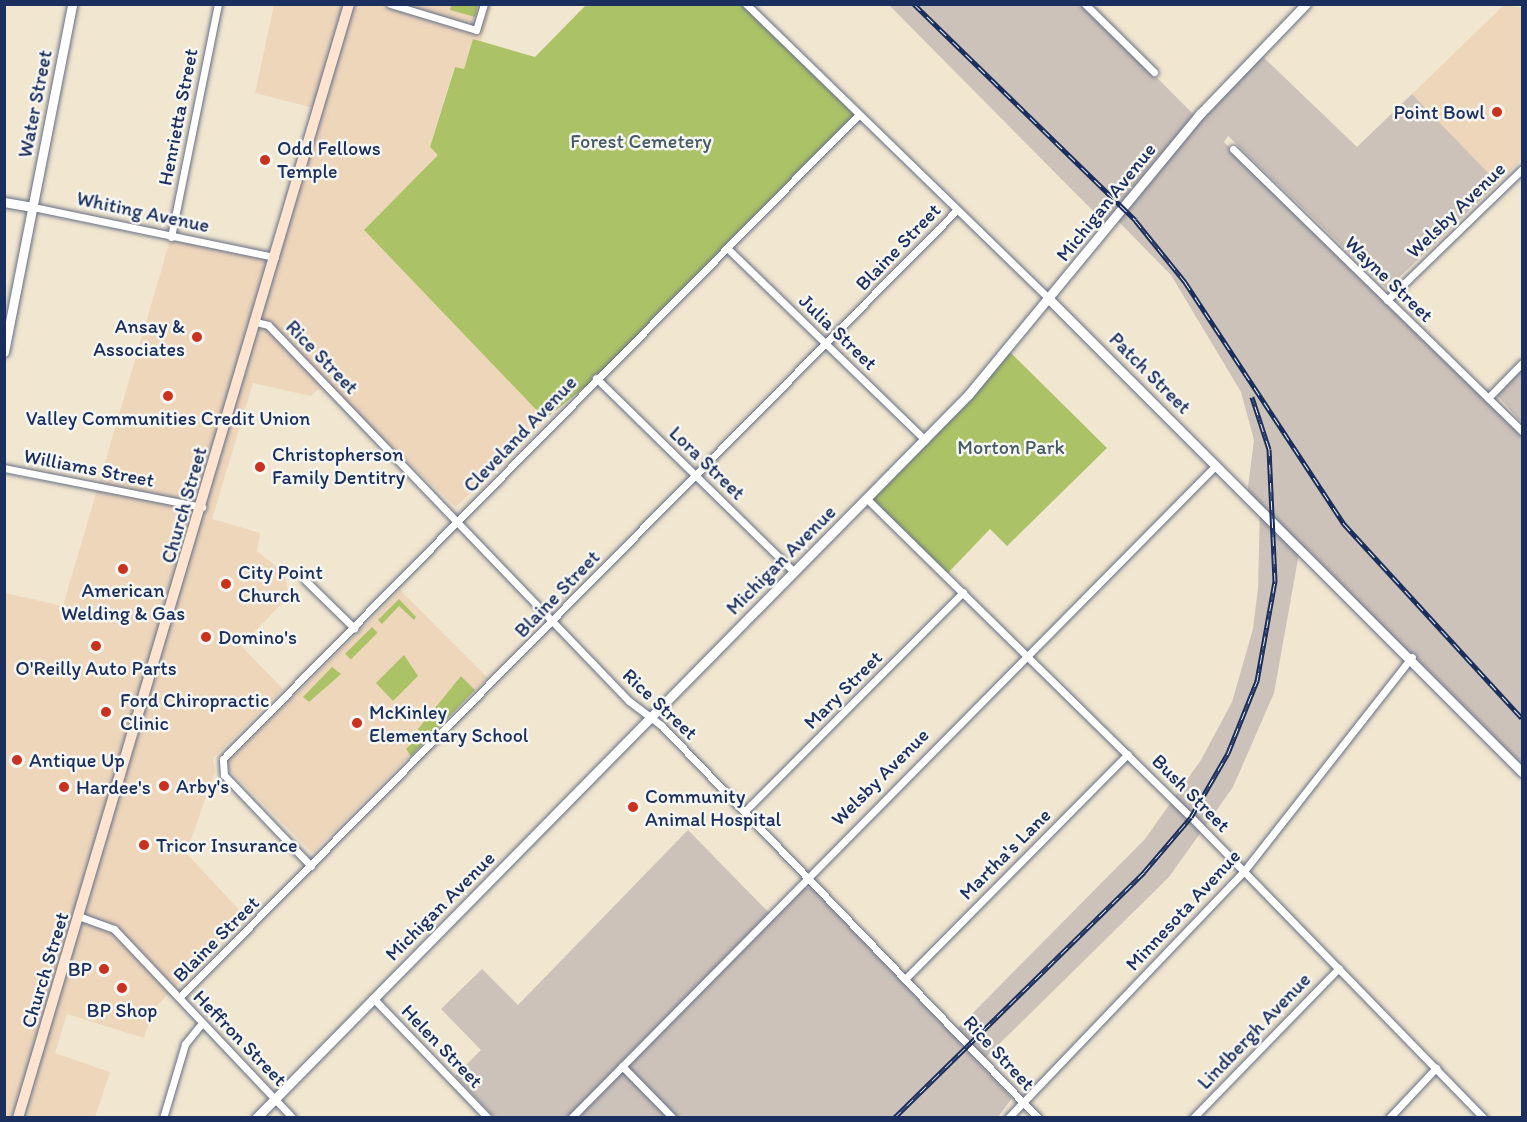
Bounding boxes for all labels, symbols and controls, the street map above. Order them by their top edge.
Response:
street label: Henrietta Street [153,46,203,188]
street label: Water Street [13,48,57,160]
place label: Point Bowl [1393,100,1485,124]
marker: Point Bowl [1490,105,1504,119]
park label: Forest Cemetery [570,129,712,153]
place label: Odd Fellows Temple [277,136,381,183]
street label: Michigan Avenue [1051,138,1161,266]
marker: Odd Fellows Temple [258,153,272,167]
street label: Welsby Avenue [1402,157,1510,263]
street label: Whiting Avenue [75,186,211,238]
street label: Blaine Street [851,198,945,296]
street label: Wayne Street [1340,231,1438,327]
street label: Julia Street [794,289,882,375]
place label: Ansay & Associates [93,314,185,361]
street label: Rice Street [281,315,363,399]
street label: Patch Street [1104,327,1196,419]
marker: Ansay & Associates [190,330,204,344]
street label: Cleveland Avenue [459,371,581,497]
marker: Valley Communities Credit Union [161,389,175,403]
place label: Valley Communities Credit Union [26,406,310,430]
street label: Lora Street [664,421,750,505]
park label: Morton Park [958,435,1064,459]
place label: Christopherson Family Dentitry [272,443,405,490]
street label: Williams Street [22,444,156,492]
street label: Church Street [156,444,212,566]
marker: Christopherson Family Dentitry [253,460,267,474]
street label: Michigan Avenue [721,500,841,620]
street label: Blaine Street [510,545,604,643]
place label: City Point Church [238,560,322,607]
marker: American Welding & Gas [116,562,130,576]
marker: City Point Church [219,577,233,591]
place label: American Welding & Gas [61,578,185,625]
place label: Domino's [218,625,297,649]
marker: Domino's [199,630,213,644]
marker: O'Reilly Auto Parts [89,639,103,653]
street label: Mary Street [799,646,887,734]
place label: O'Reilly Auto Parts [15,656,177,680]
street label: Rice Street [618,663,702,745]
place label: Ford Chiropractic Clinic [120,688,269,735]
place label: McKinley Elementary School [369,700,528,747]
marker: Ford Chiropractic Clinic [97,703,115,721]
marker: McKinley Elementary School [350,716,364,730]
street label: Welsby Avenue [826,723,934,831]
place label: Antique Up [29,748,125,772]
street label: Bush Street [1147,749,1235,837]
marker: Antique Up [10,753,24,767]
place label: Arby's [176,774,229,798]
place label: Hardee's [76,775,151,799]
marker: Arby's [157,779,171,793]
marker: Hardee's [57,780,71,794]
place label: Community Animal Hospital [645,784,782,831]
marker: Community Animal Hospital [626,800,640,814]
street label: Martha's Lane [954,803,1056,905]
place label: Tricor Insurance [156,833,297,857]
marker: Tricor Insurance [137,838,151,852]
street label: Minnesota Avenue [1121,845,1245,975]
street label: Michigan Avenue [380,846,500,966]
street label: Blaine Street [168,891,264,987]
street label: Church Street [16,909,74,1031]
place label: BP [68,957,92,981]
marker: BP [97,962,111,976]
street label: Lindbergh Avenue [1192,968,1316,1094]
marker: BP Shop [115,981,129,995]
street label: Heffron Street [188,985,292,1091]
place label: BP Shop [87,998,157,1022]
street label: Helen Street [396,999,488,1093]
street label: Rice Street [958,1011,1040,1095]

